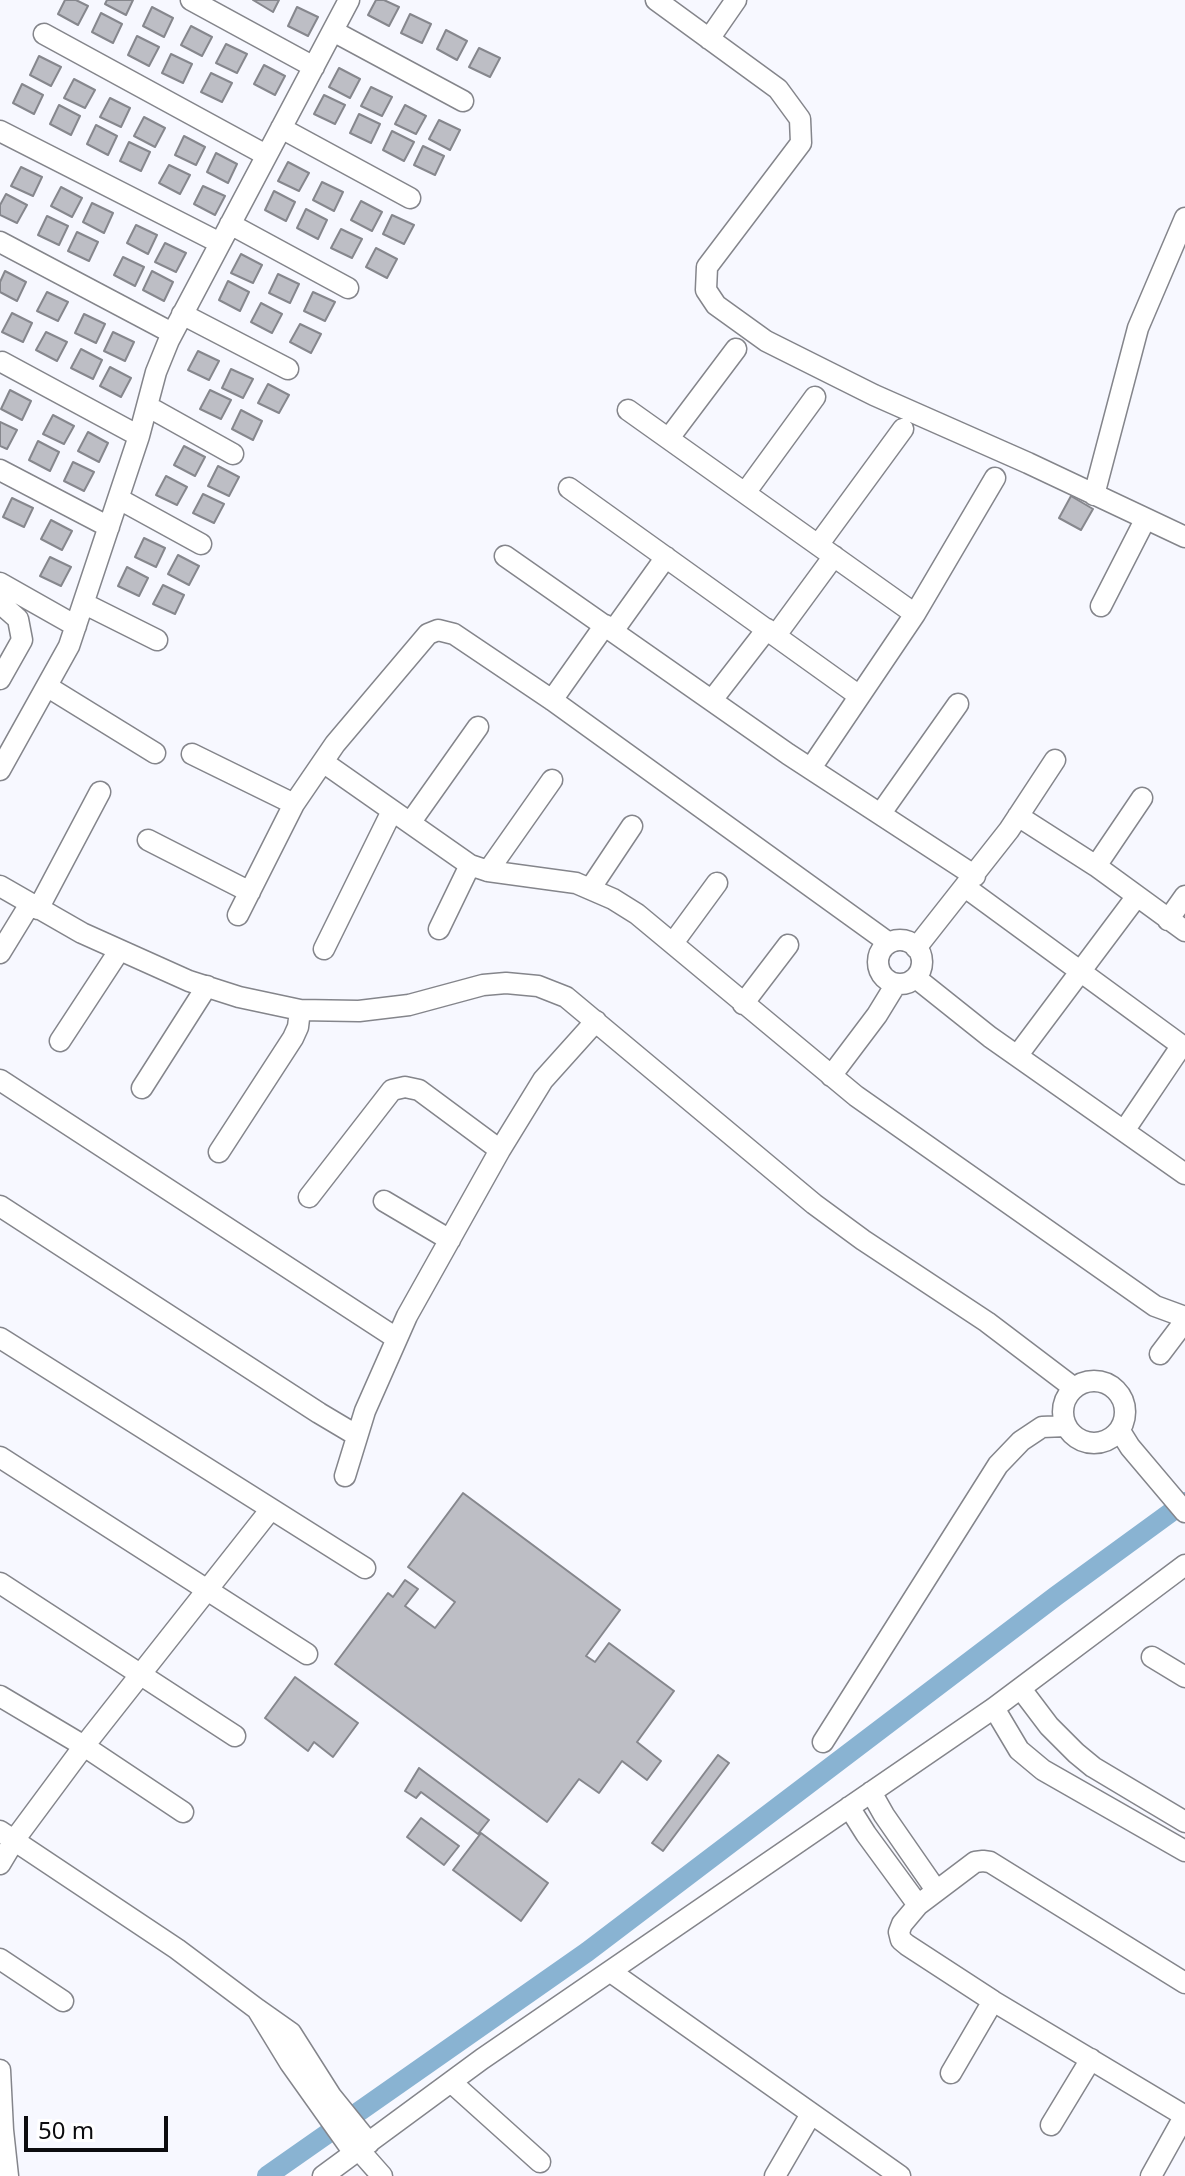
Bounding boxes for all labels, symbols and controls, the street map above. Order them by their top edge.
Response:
scale bar [28,2100,172,2150]
text: 50 m [38,2113,94,2146]

